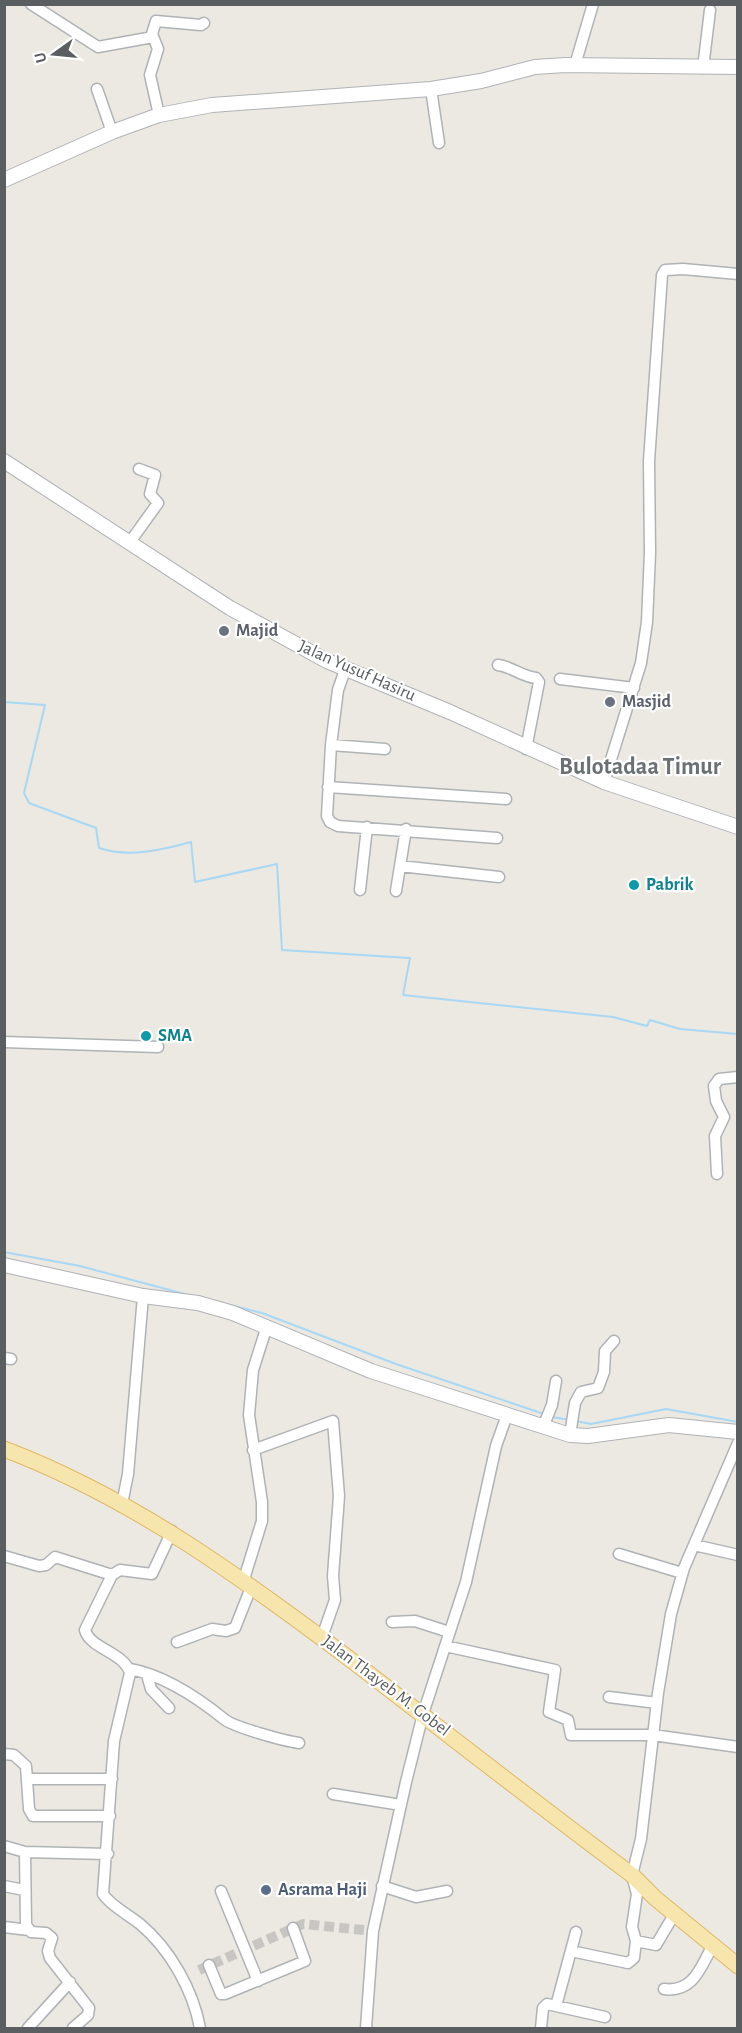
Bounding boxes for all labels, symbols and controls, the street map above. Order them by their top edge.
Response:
north arrow [24,24,84,84]
text: U [31,51,50,65]
place label: Majid [236,622,279,640]
marker: Majid [217,624,231,638]
street label: Jalan Yusuf Hasiru [296,637,418,705]
place label: Masjid [622,693,672,711]
marker: Masjid [603,695,617,709]
district label: Bulotadaa Timur [559,755,722,779]
place label: Pabrik [646,876,693,894]
marker: Pabrik [627,878,641,892]
place label: SMA [158,1027,192,1045]
marker: SMA [139,1029,153,1043]
street label: Jalan Thayeb M. Gobel [319,1632,453,1740]
place label: Asrama Haji [278,1881,367,1899]
marker: Asrama Haji [259,1883,273,1897]

